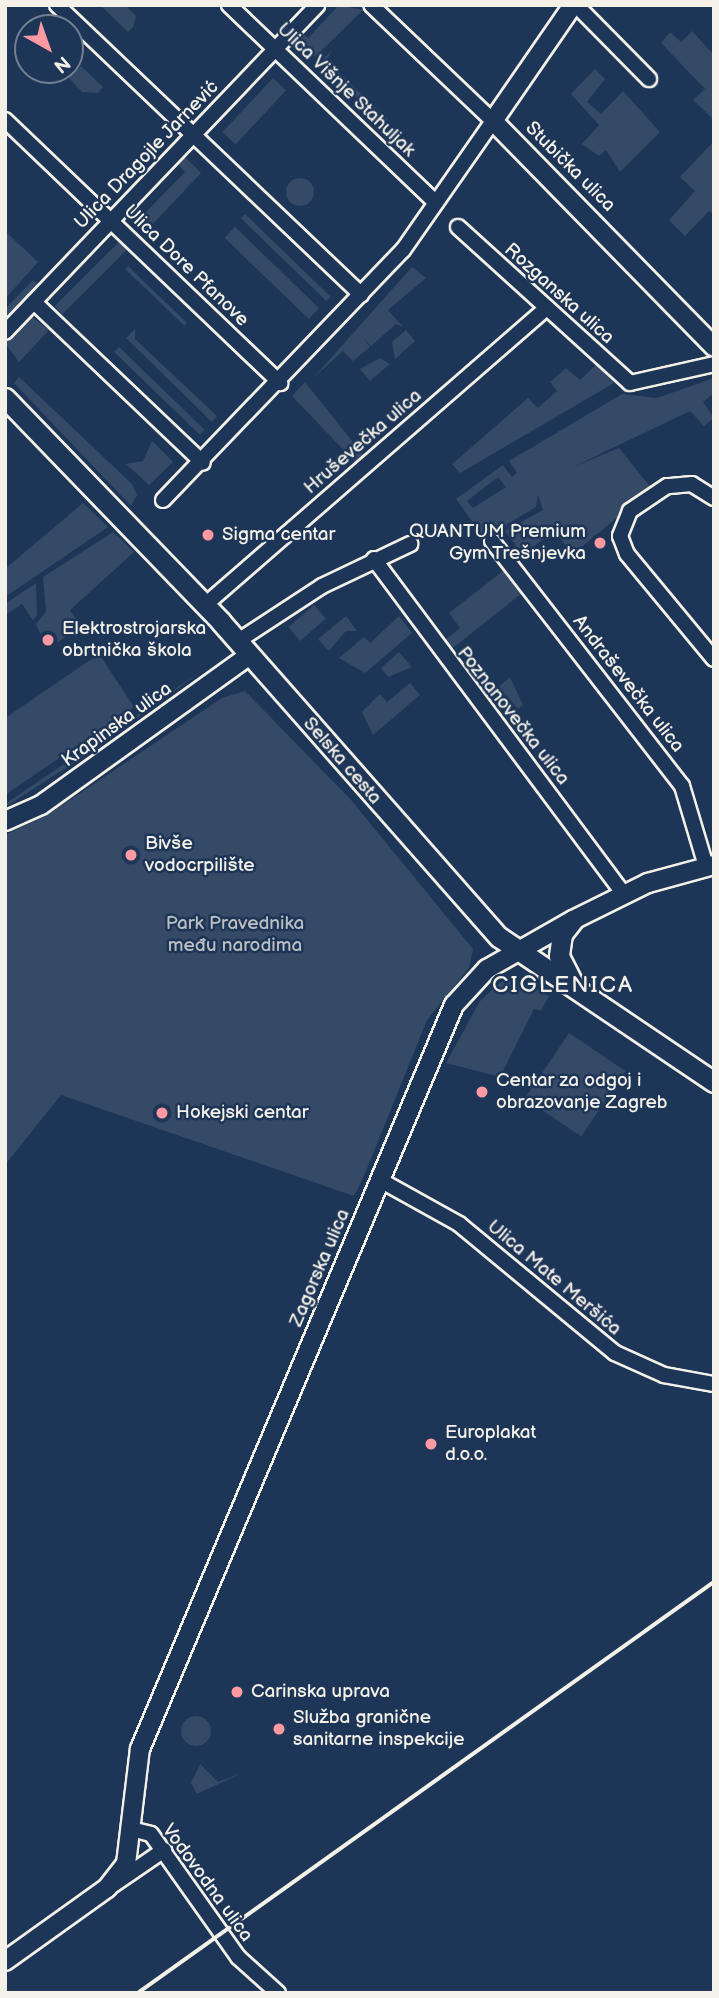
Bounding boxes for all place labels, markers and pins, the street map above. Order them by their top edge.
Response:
place label: QUANTUM Premium Gym Trešnjevka [409,521,586,565]
place label: Sigma centar [222,524,335,546]
marker: Sigma centar [200,527,216,543]
marker: QUANTUM Premium Gym Trešnjevka [592,535,608,551]
place label: Elektrostrojarska obrtnička škola [62,618,206,662]
marker: Elektrostrojarska obrtnička škola [40,632,56,648]
place label: Bivše vodocrpilište [145,833,255,877]
marker: Bivše vodocrpilište [123,847,139,863]
place label: Centar za odgoj i obrazovanje Zagreb [496,1070,667,1114]
marker: Centar za odgoj i obrazovanje Zagreb [474,1084,490,1100]
place label: Hokejski centar [176,1102,309,1124]
marker: Hokejski centar [154,1105,170,1121]
place label: Europlakat d.o.o. [445,1422,536,1466]
marker: Europlakat d.o.o. [423,1436,439,1452]
place label: Carinska uprava [251,1681,390,1703]
marker: Carinska uprava [229,1684,245,1700]
place label: Služba granične sanitarne inspekcije [293,1707,464,1751]
marker: Služba granične sanitarne inspekcije [271,1721,287,1737]

